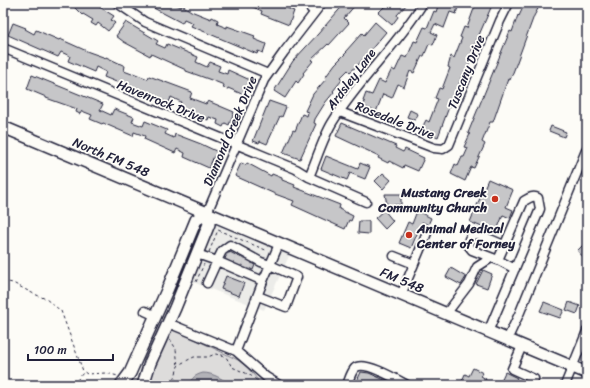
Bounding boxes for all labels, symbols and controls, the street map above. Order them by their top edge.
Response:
street label: Tuscany Drive [441,31,492,113]
street label: Ardsley Lane [319,43,382,116]
street label: Diamond Creek Drive [196,72,264,190]
street label: Havenrock Drive [113,73,209,129]
street label: Rosedale Drive [352,94,438,146]
street label: North FM 548 [69,130,153,184]
place label: Mustang Creek Community Church [377,181,487,219]
marker: Mustang Creek Community Church [490,194,500,204]
place label: Animal Medical Center of Forney [416,217,516,255]
marker: Animal Medical Center of Forney [404,230,414,240]
street label: FM 548 [377,261,428,300]
scale bar [28,336,113,362]
text: 100 m [34,339,67,361]

